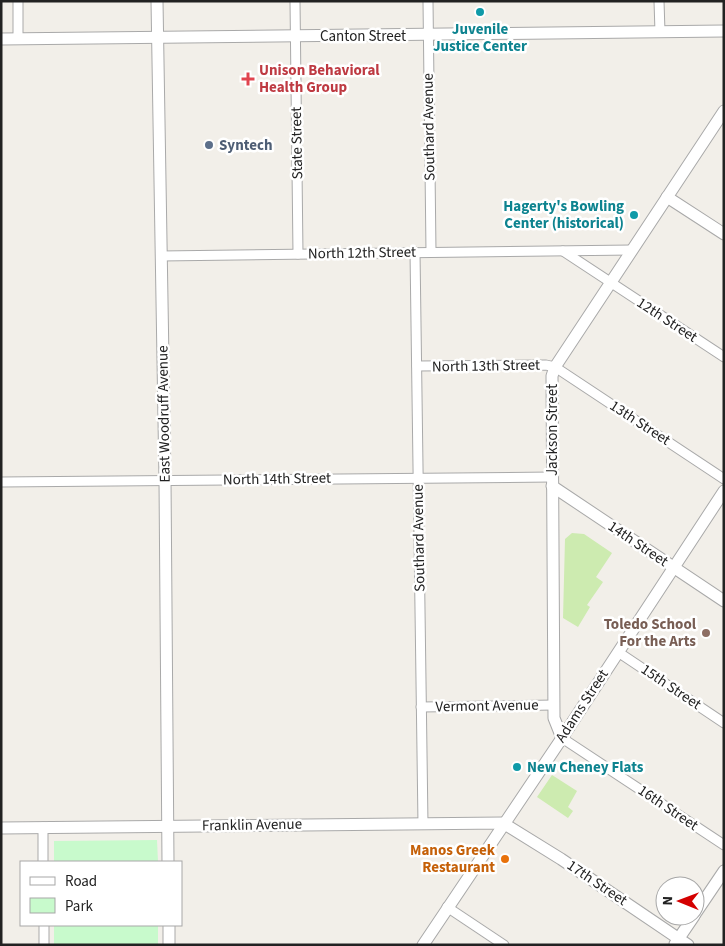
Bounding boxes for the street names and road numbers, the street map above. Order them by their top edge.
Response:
street label: Canton Street [320,26,406,47]
street label: Southard Avenue [418,73,440,181]
street label: State Street [286,106,308,180]
street label: North 12th Street [308,242,416,264]
street label: 12th Street [632,292,702,348]
street label: East Woodruff Avenue [152,345,176,483]
street label: North 13th Street [432,355,540,377]
street label: Jackson Street [542,384,563,476]
street label: 13th Street [605,395,675,451]
street label: North 14th Street [223,468,331,490]
street label: Southard Avenue [408,484,430,592]
street label: 14th Street [604,516,672,572]
street label: 15th Street [637,659,705,715]
street label: Adams Street [550,665,614,747]
street label: Vermont Avenue [435,695,539,717]
street label: 16th Street [634,780,702,836]
street label: Franklin Avenue [202,814,302,836]
street label: 17th Street [563,855,631,911]

